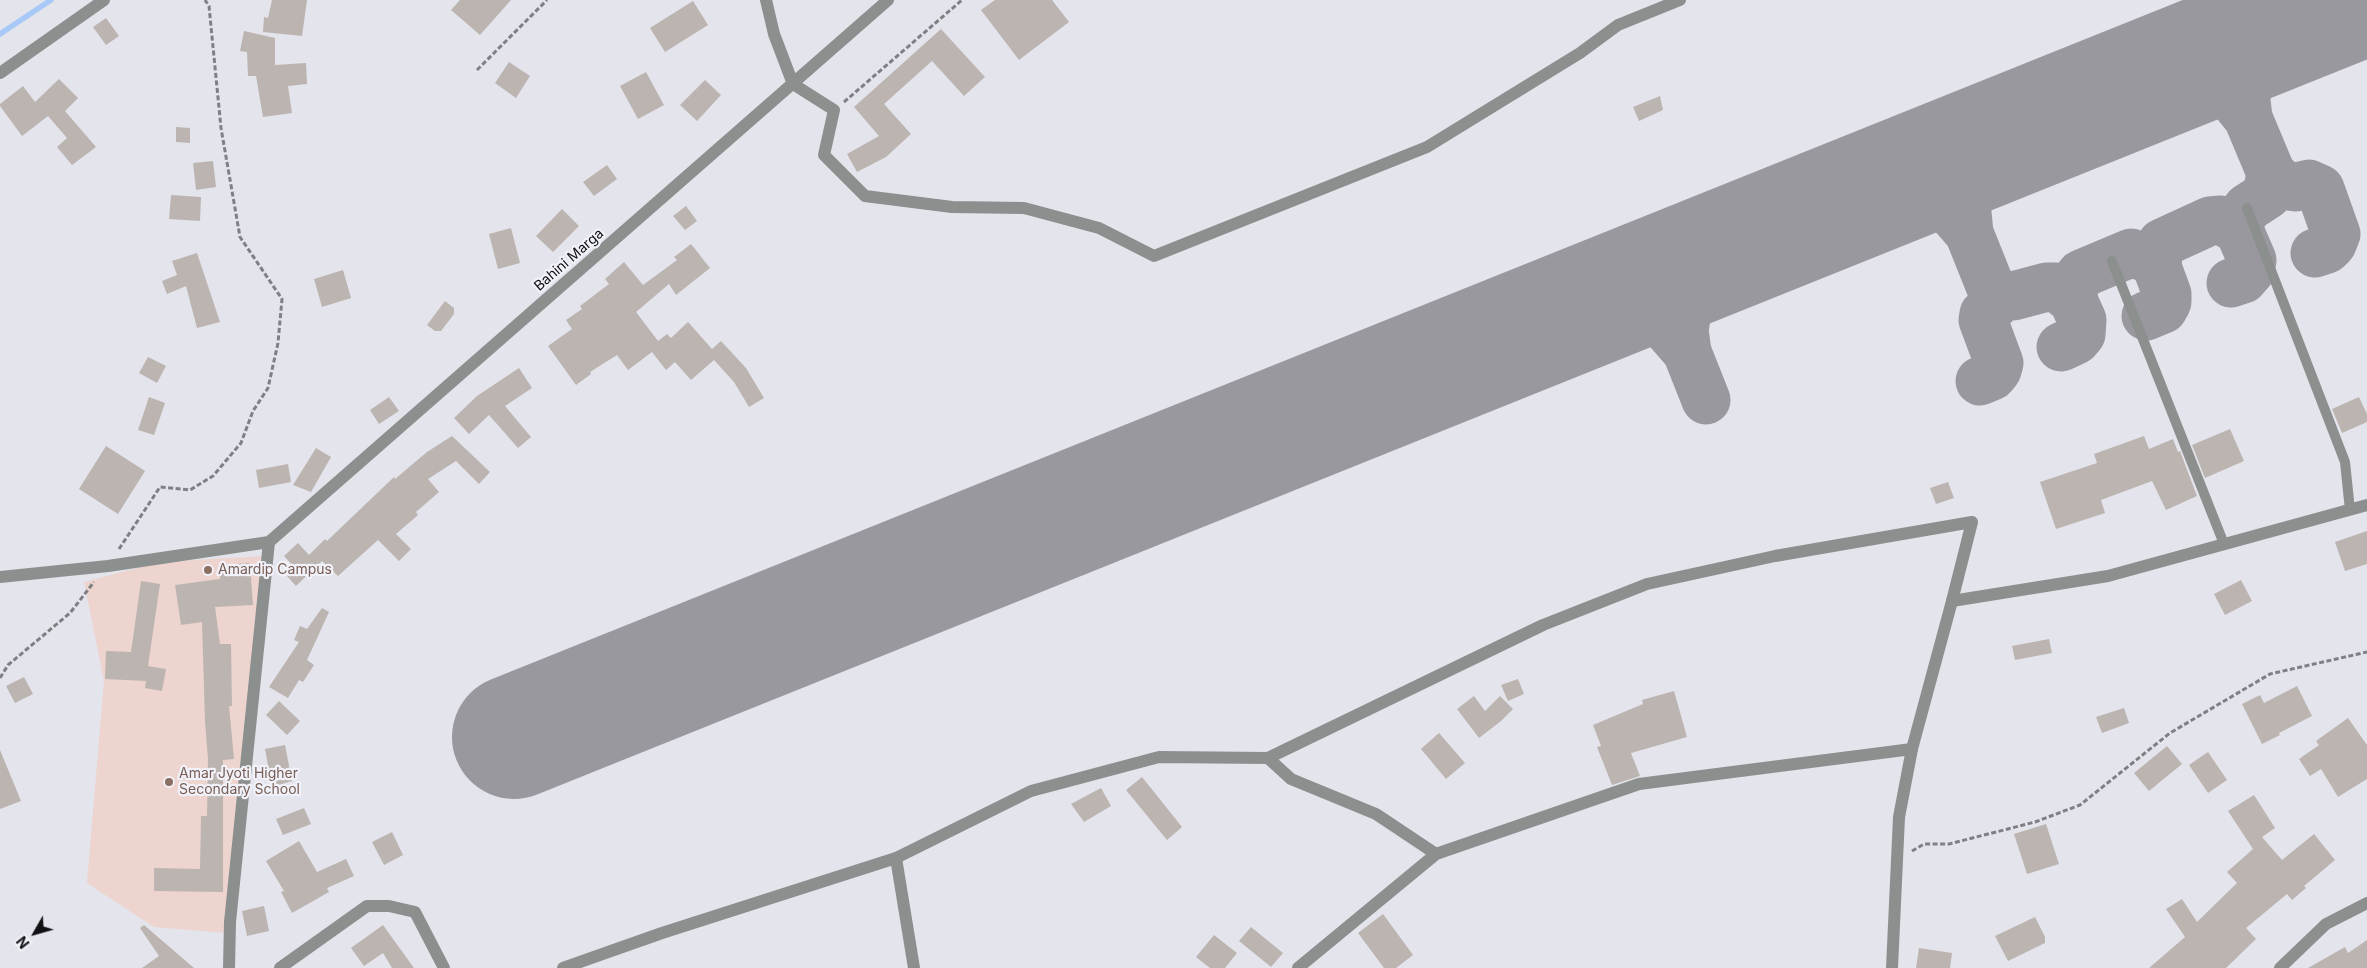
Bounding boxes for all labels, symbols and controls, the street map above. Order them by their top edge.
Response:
street label: Bahini Marga [531,225,607,295]
place label: Amardip Campus [218,562,332,578]
marker: Amardip Campus [202,564,214,576]
place label: Amar Jyoti Higher Secondary School [179,766,300,799]
marker: Amar Jyoti Higher Secondary School [163,776,175,788]
north arrow [10,908,60,958]
text: N [13,933,33,952]

